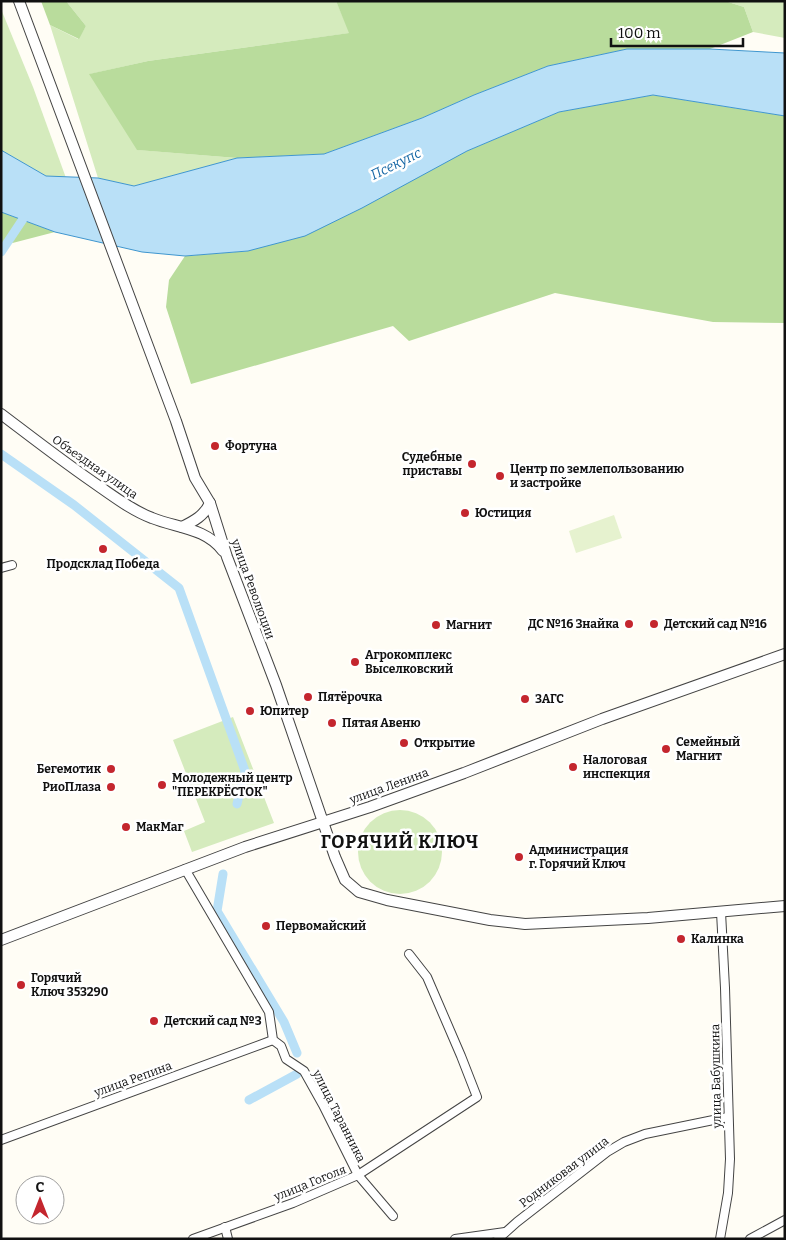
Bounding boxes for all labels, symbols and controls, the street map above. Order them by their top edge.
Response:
scale bar [611,15,744,47]
text: 100 m [618,24,661,42]
water label: Псекупс [368,144,424,184]
street label: Объездная улица [50,432,141,502]
place label: Фортуна [225,439,277,453]
marker: Фортуна [209,440,221,452]
place label: Судебные приставы [402,450,462,478]
marker: Судебные приставы [466,458,478,470]
place label: Центр по землепользованию и застройке [510,462,684,490]
marker: Центр по землепользованию и застройке [494,470,506,482]
place label: Юстиция [475,506,531,520]
marker: Юстиция [459,507,471,519]
street label: улица Революции [228,536,278,641]
marker: Продсклад Победа [97,543,109,555]
place label: Продсклад Победа [47,557,160,571]
place label: ДС №16 Знайка [528,617,619,631]
place label: Детский сад №16 [664,617,767,631]
place label: Магнит [446,618,492,632]
marker: ДС №16 Знайка [623,618,635,630]
marker: Детский сад №16 [648,618,660,630]
marker: Магнит [430,619,442,631]
place label: Агрокомплекс Выселковский [365,648,453,676]
marker: Агрокомплекс Выселковский [349,656,361,668]
place label: Пятёрочка [318,690,383,704]
marker: Пятёрочка [302,691,314,703]
place label: ЗАГС [535,692,564,706]
marker: ЗАГС [519,693,531,705]
place label: Юпитер [260,704,309,718]
marker: Юпитер [244,705,256,717]
place label: Пятая Авеню [342,716,421,730]
marker: Пятая Авеню [326,717,338,729]
place label: Семейный Магнит [676,735,740,763]
place label: Открытие [414,736,476,750]
marker: Открытие [398,737,410,749]
marker: Семейный Магнит [660,743,672,755]
place label: Налоговая инспекция [583,753,650,781]
marker: Налоговая инспекция [567,761,579,773]
place label: Бегемотик [37,762,102,776]
marker: Бегемотик [105,763,117,775]
street label: улица Ленина [347,765,431,807]
place label: Молодежный центр "ПЕРЕКРЁСТОК" [172,771,292,799]
marker: Молодежный центр "ПЕРЕКРЁСТОК" [156,779,168,791]
place label: РиоПлаза [43,780,101,794]
marker: РиоПлаза [105,781,117,793]
place label: МакМаг [136,820,184,834]
marker: МакМаг [120,821,132,833]
district label: ГОРЯЧИЙ КЛЮЧ [321,830,479,853]
place label: Администрация г. Горячий Ключ [529,843,628,871]
marker: Администрация г. Горячий Ключ [513,851,525,863]
place label: Первомайский [276,919,366,933]
marker: Первомайский [260,920,272,932]
place label: Калинка [691,932,744,946]
marker: Калинка [675,933,687,945]
place label: Горячий Ключ 353290 [31,971,109,999]
marker: Горячий Ключ 353290 [15,979,27,991]
place label: Детский сад №3 [164,1014,262,1028]
marker: Детский сад №3 [148,1015,160,1027]
street label: улица Бабушкина [708,1023,724,1129]
street label: улица Репина [91,1058,174,1100]
street label: улица Таранника [309,1067,368,1165]
street label: Родниковая улица [517,1134,612,1210]
street label: улица Гоголя [271,1162,348,1204]
north arrow [15,1175,65,1225]
text: С [36,1179,45,1196]

